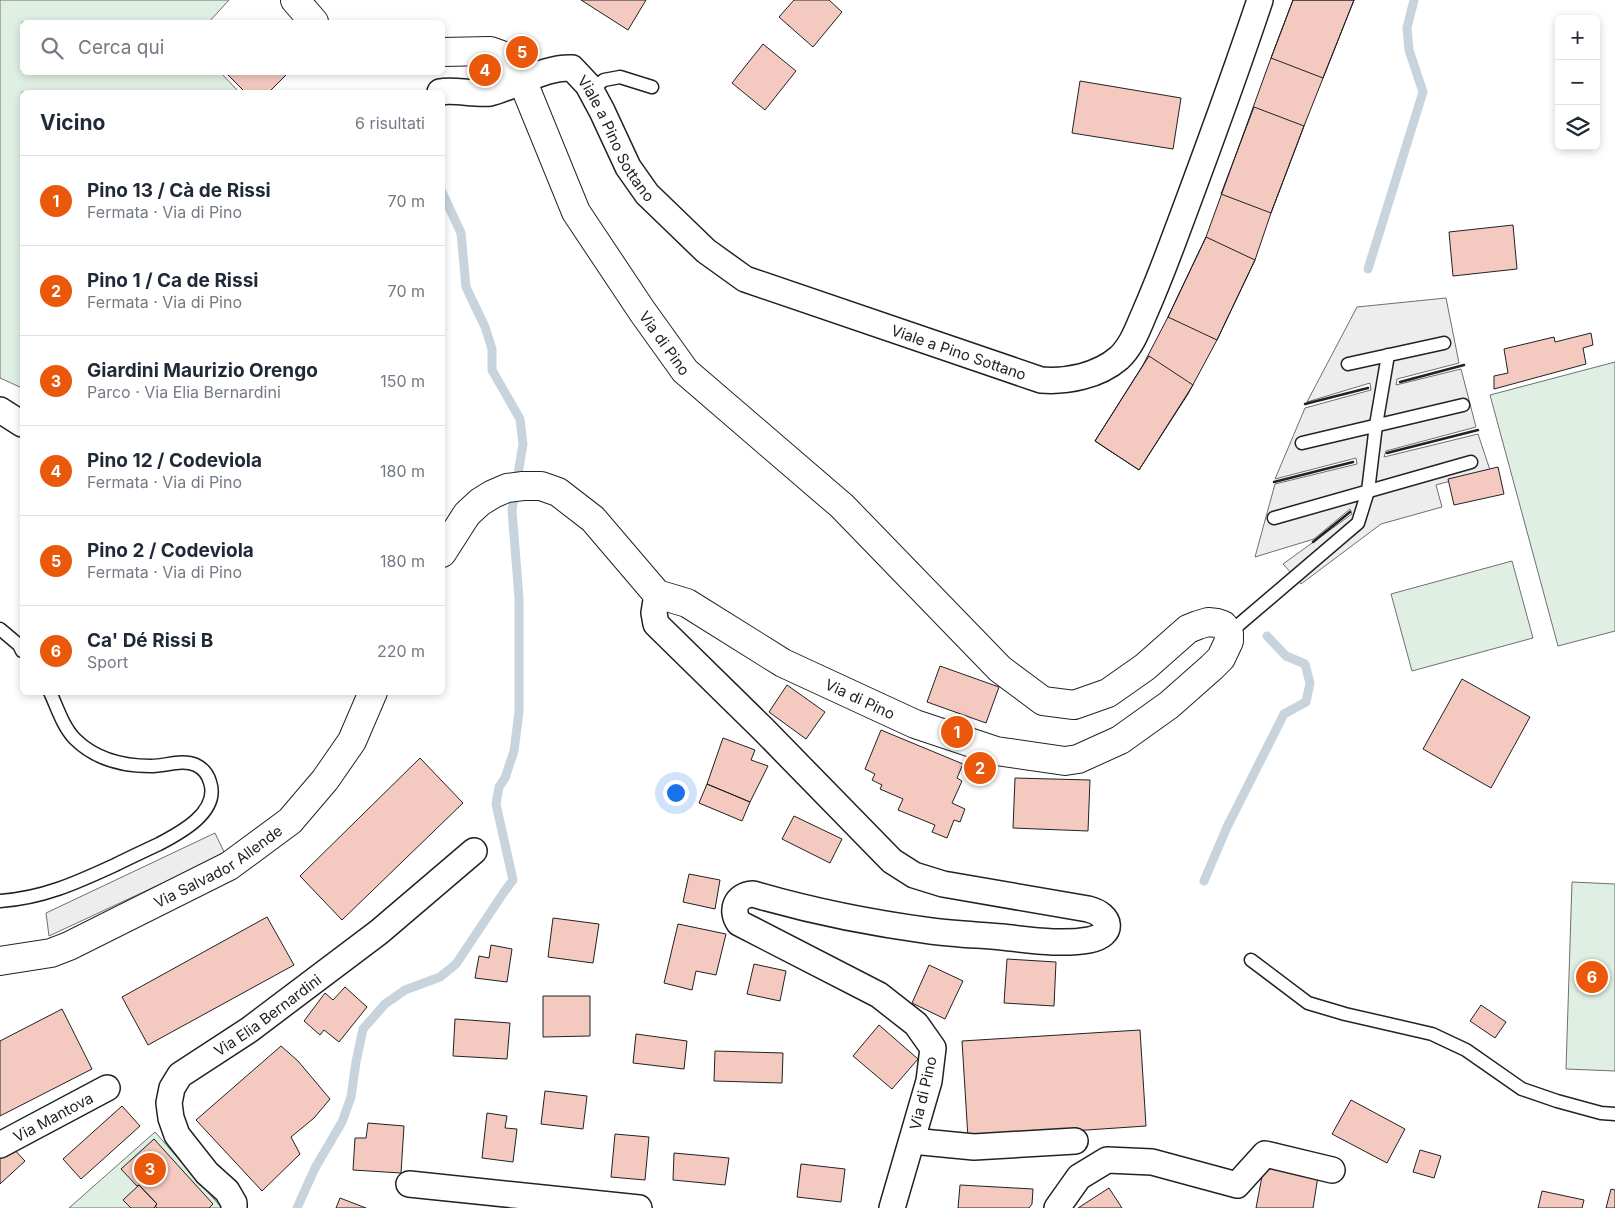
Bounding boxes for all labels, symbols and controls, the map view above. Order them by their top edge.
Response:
map controls [1555,15,1600,150]
button: + [1555,15,1600,60]
search box [20,20,445,75]
pin: 5 [506,33,538,71]
icon: search [38,34,66,62]
text: Cerca qui [78,36,164,59]
pin: 4 [469,51,501,89]
button: − [1555,60,1600,105]
street label: Viale a Pino Sottano [574,71,658,205]
button: layers [1555,105,1600,150]
text: Vicino [40,110,105,135]
text: 6 risultati [355,113,425,133]
text: Pino 13 / Cà de Rissi [87,179,271,202]
text: 1 [53,191,59,211]
text: 70 m [388,191,425,211]
text: Fermata · Via di Pino [87,202,242,222]
text: Pino 1 / Ca de Rissi [87,269,258,292]
text: 2 [51,281,61,301]
text: 70 m [388,281,425,301]
text: Fermata · Via di Pino [87,292,242,312]
street label: Via di Pino [635,307,694,379]
street label: Viale a Pino Sottano [889,320,1029,384]
text: Giardini Maurizio Orengo [87,359,318,382]
text: 3 [51,371,61,391]
text: 150 m [380,371,425,391]
text: Parco · Via Elia Bernardini [87,382,281,402]
text: Pino 12 / Codeviola [87,449,262,472]
text: 4 [51,461,61,481]
text: 180 m [380,461,425,481]
text: Fermata · Via di Pino [87,472,242,492]
text: Pino 2 / Codeviola [87,539,254,562]
text: 5 [51,551,61,571]
text: 180 m [380,551,425,571]
text: Fermata · Via di Pino [87,562,242,582]
text: Ca' Dé Rissi B [87,629,213,652]
text: 6 [51,641,61,661]
text: 220 m [377,641,425,661]
text: Sport [87,652,128,672]
street label: Via di Pino [822,675,898,723]
pin: 1 [941,713,973,751]
pin: 2 [964,749,996,787]
your location [663,780,689,806]
street label: Via Salvador Allende [150,821,286,912]
pin: 6 [1576,958,1608,996]
street label: Via Elia Bernardini [210,970,325,1060]
street label: Via di Pino [905,1054,941,1132]
street label: Via Mantova [10,1088,96,1146]
pin: 3 [134,1150,166,1188]

